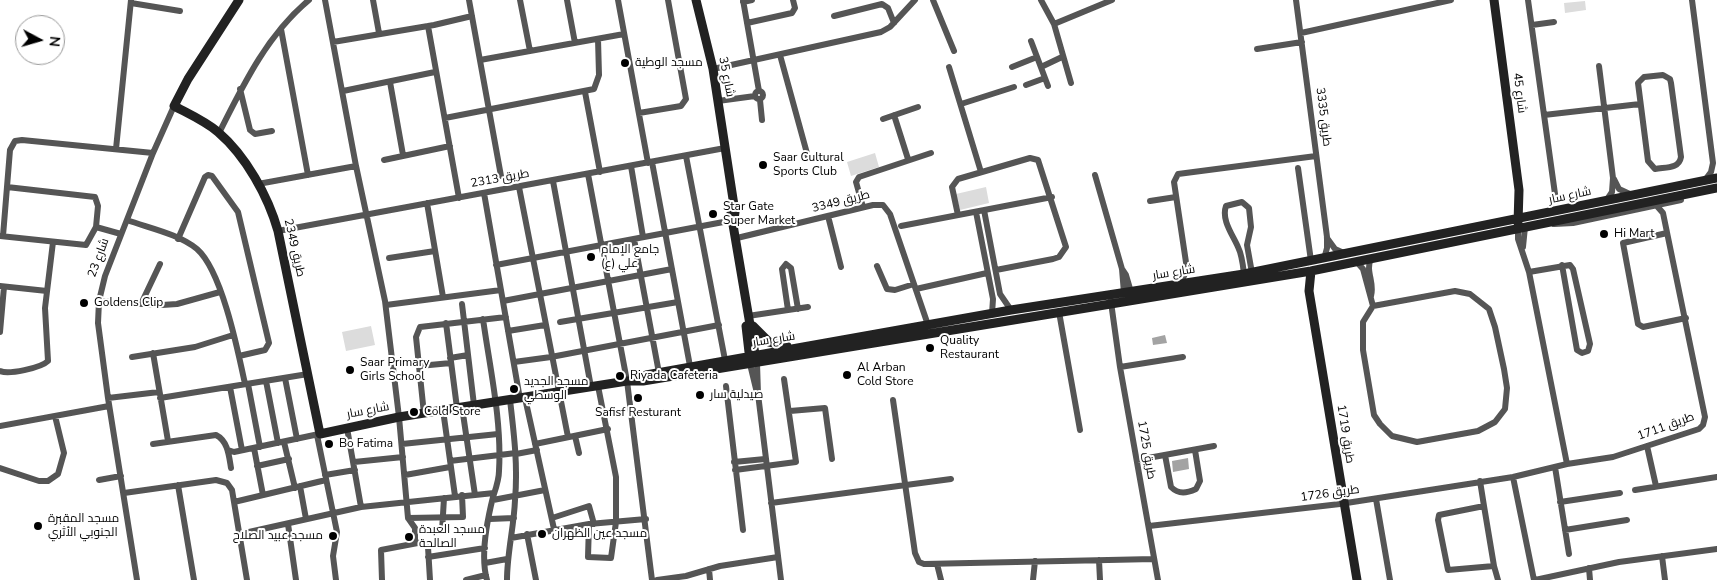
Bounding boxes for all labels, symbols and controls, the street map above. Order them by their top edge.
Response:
north arrow [15,15,65,65]
text: N [44,35,64,48]
place label: مسجد الوطية [635,56,703,70]
street label: شارع 35 [715,56,737,98]
marker: مسجد الوطية [619,57,631,69]
street label: شارع 45 [1509,72,1529,114]
street label: طريق 3335 [1312,87,1334,147]
place label: Saar Cultural Sports Club [773,151,844,179]
marker: Saar Cultural Sports Club [757,159,769,171]
street label: طريق 2313 [470,167,530,191]
street label: شارع سار [1547,184,1593,208]
street label: طريق 3349 [810,188,872,216]
place label: Star Gate Super Market [723,200,795,228]
marker: Star Gate Super Market [707,208,719,220]
street label: طريق 2349 [280,217,308,279]
place label: Hi Mart [1614,227,1654,241]
marker: Hi Mart [1598,228,1610,240]
street label: شارع 23 [85,236,113,280]
place label: جامع الإمام علي (ع) [601,243,659,271]
marker: جامع الإمام علي (ع) [585,251,597,263]
street label: شارع سار [1152,263,1196,283]
place label: Goldens Clip [94,296,163,310]
marker: Goldens Clip [78,297,90,309]
street label: شارع سار [752,330,796,350]
place label: Quality Restaurant [940,334,999,362]
marker: Quality Restaurant [924,342,936,354]
place label: Saar Primary Girls School [360,356,429,384]
place label: Al Arban Cold Store [857,361,914,389]
marker: Saar Primary Girls School [344,364,356,376]
place label: Riyada Cafeteria [630,369,718,383]
marker: Al Arban Cold Store [841,369,853,381]
marker: Riyada Cafeteria [614,370,626,382]
place label: مسجد الجديد الوسطي [524,375,589,403]
marker: مسجد الجديد الوسطي [508,383,520,395]
place label: صيدلية سار [710,388,763,402]
marker: صيدلية سار [694,389,706,401]
marker: Safisf Resturant [632,392,644,404]
street label: شارع سار [346,400,390,422]
street label: طريق 1719 [1333,404,1357,464]
place label: Cold Store [424,405,481,419]
marker: Cold Store [408,406,420,418]
place label: Safisf Resturant [595,406,681,420]
street label: طريق 1711 [1636,410,1696,444]
street label: طريق 1725 [1134,420,1158,480]
place label: Bo Fatima [339,437,393,451]
marker: Bo Fatima [323,438,335,450]
street label: طريق 1726 [1300,483,1360,505]
place label: مسجد المقبرة الجنوبي الأثري [48,512,119,540]
marker: مسجد المقبرة الجنوبي الأثري [32,520,44,532]
place label: مسجد العبدة الصالحة [419,523,485,551]
place label: مسجد عين الظهران [552,527,647,541]
marker: مسجد عين الظهران [536,528,548,540]
place label: مسجد عبيد الصلاح [233,529,323,543]
marker: مسجد عبيد الصلاح [327,530,339,542]
marker: مسجد العبدة الصالحة [403,531,415,543]

